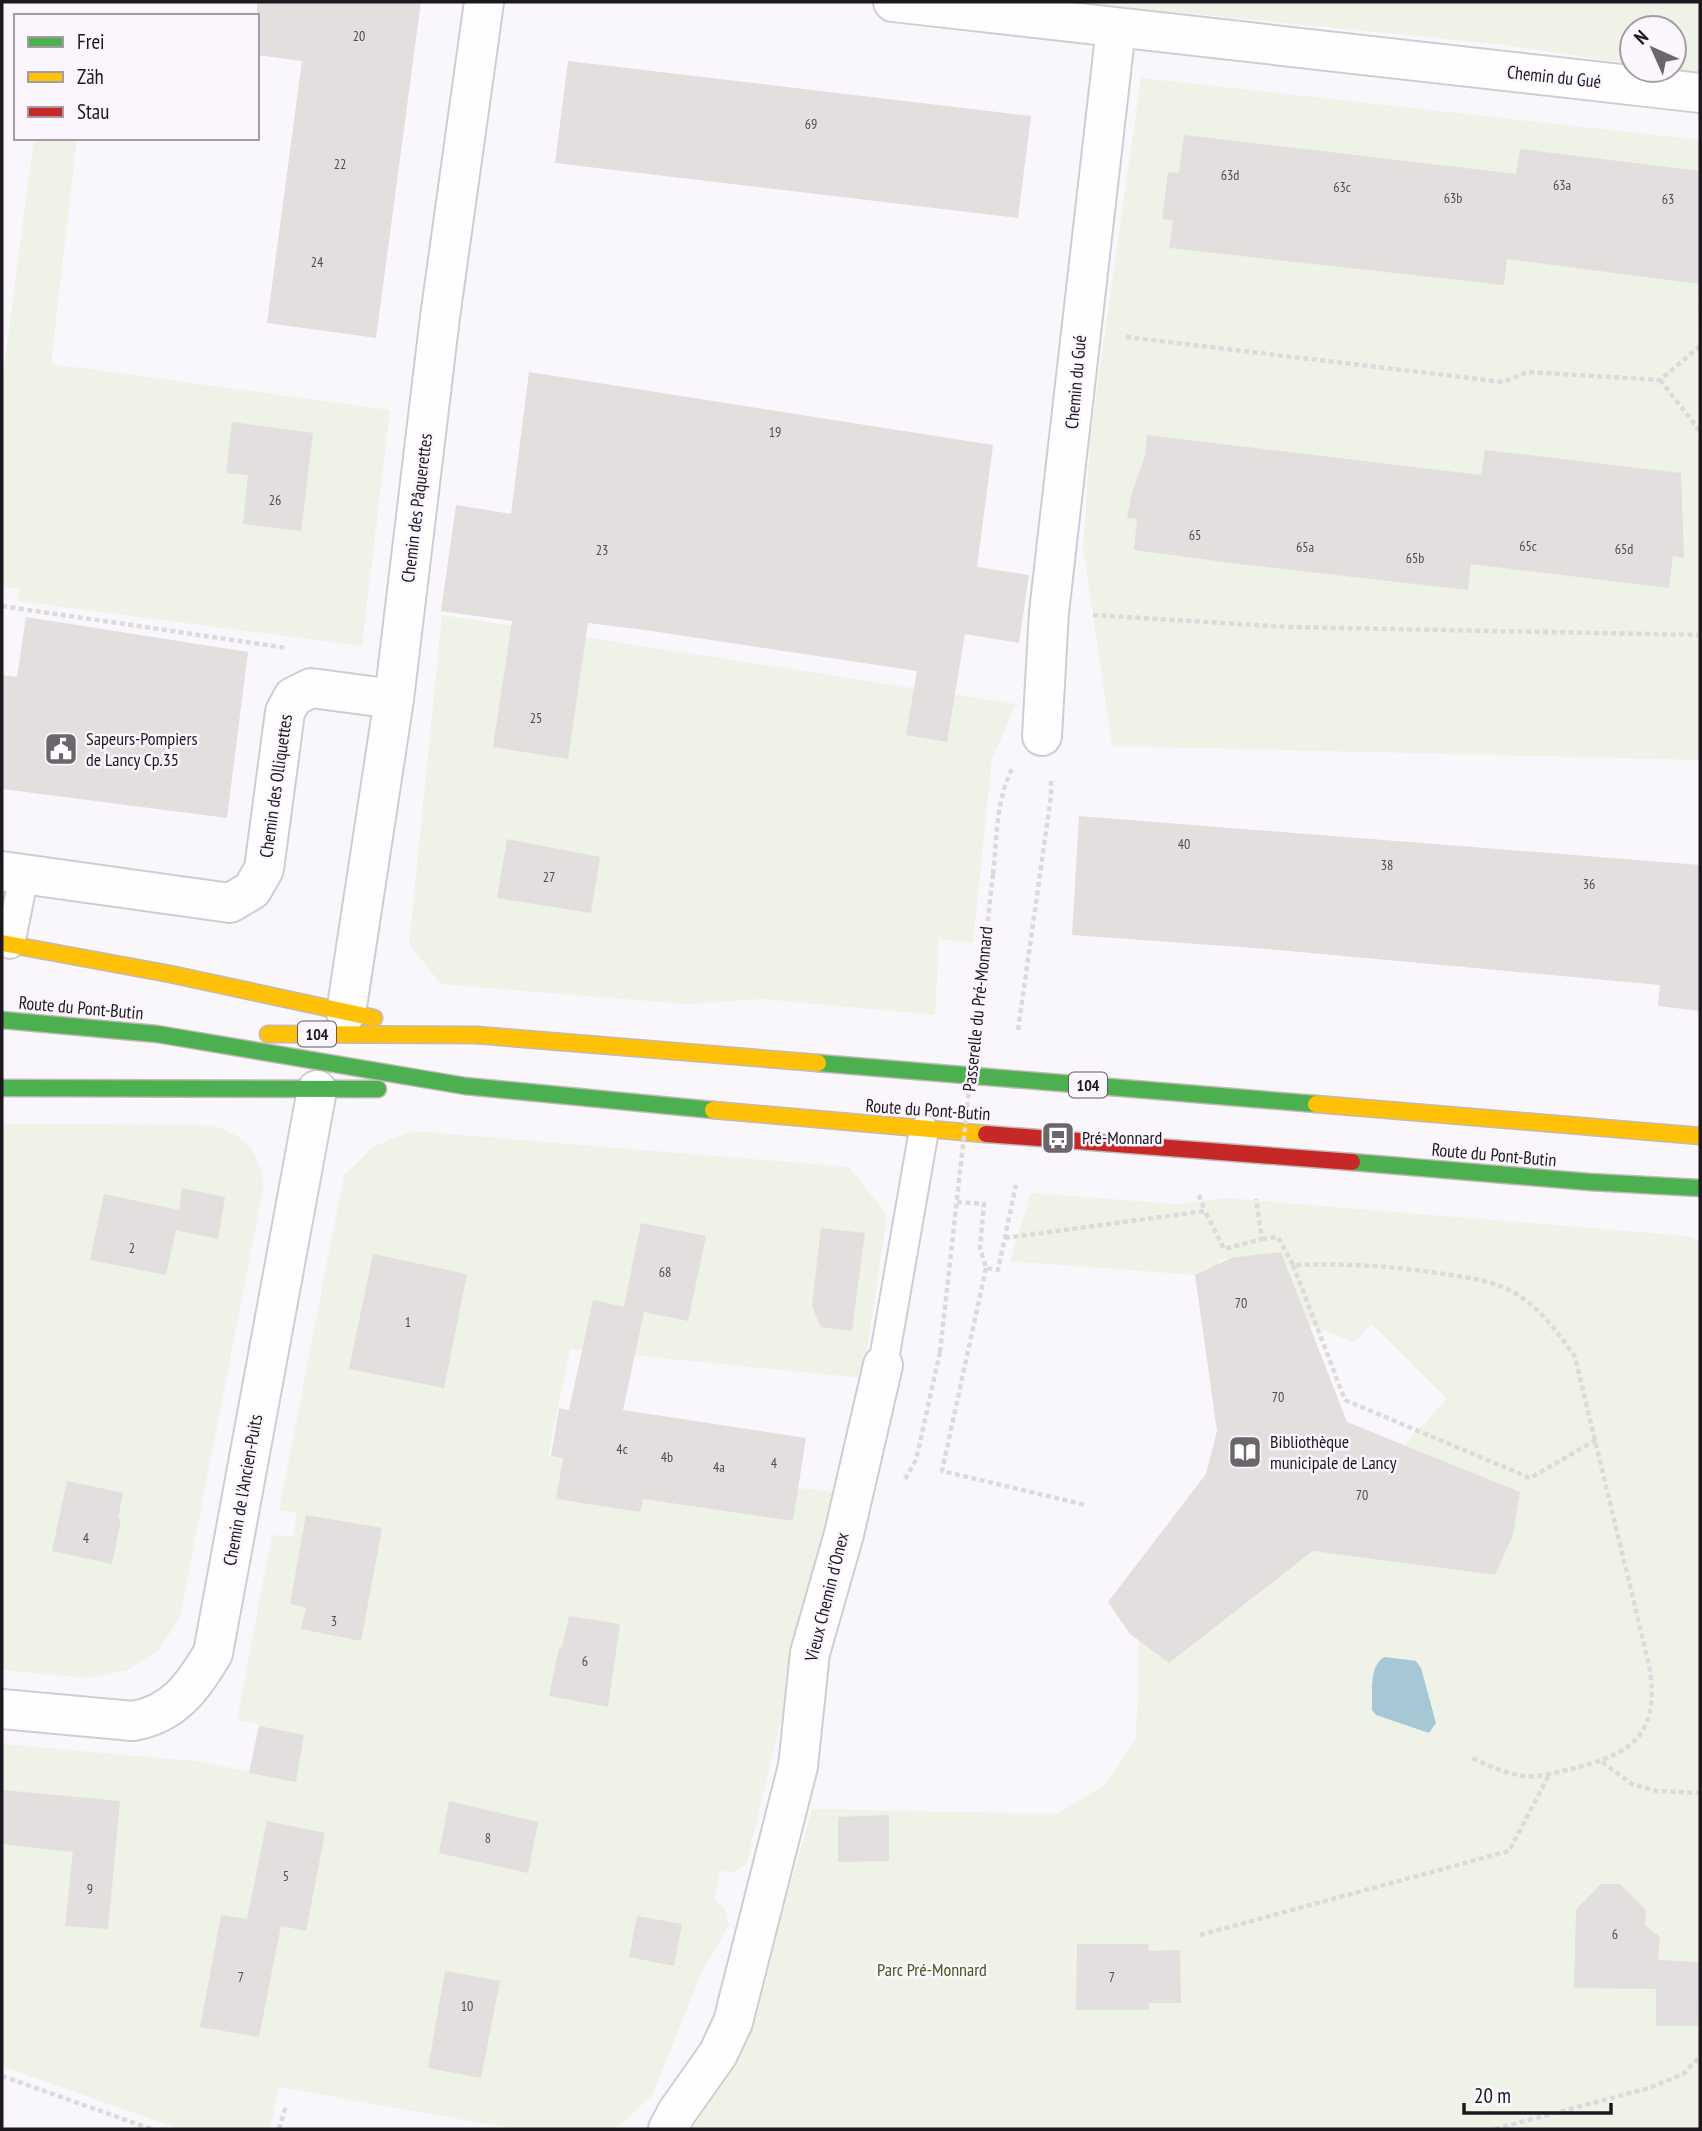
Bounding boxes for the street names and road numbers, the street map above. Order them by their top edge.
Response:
street label: Chemin du Gué [1506,60,1602,93]
street label: Chemin du Gué [1060,334,1091,430]
street label: Chemin des Pâquerettes [396,432,437,584]
street label: Chemin des Olliquettes [254,713,297,859]
street label: Passerelle du Pré-Monnard [957,925,998,1093]
street label: Route du Pont-Butin [18,991,144,1024]
road number: 104 [298,1022,336,1046]
road number: 104 [1069,1072,1107,1098]
street label: Route du Pont-Butin [865,1094,991,1125]
street label: Route du Pont-Butin [1431,1138,1557,1171]
street label: Chemin de l'Ancien-Puits [218,1412,267,1567]
street label: Vieux Chemin d'Onex [799,1529,854,1665]

